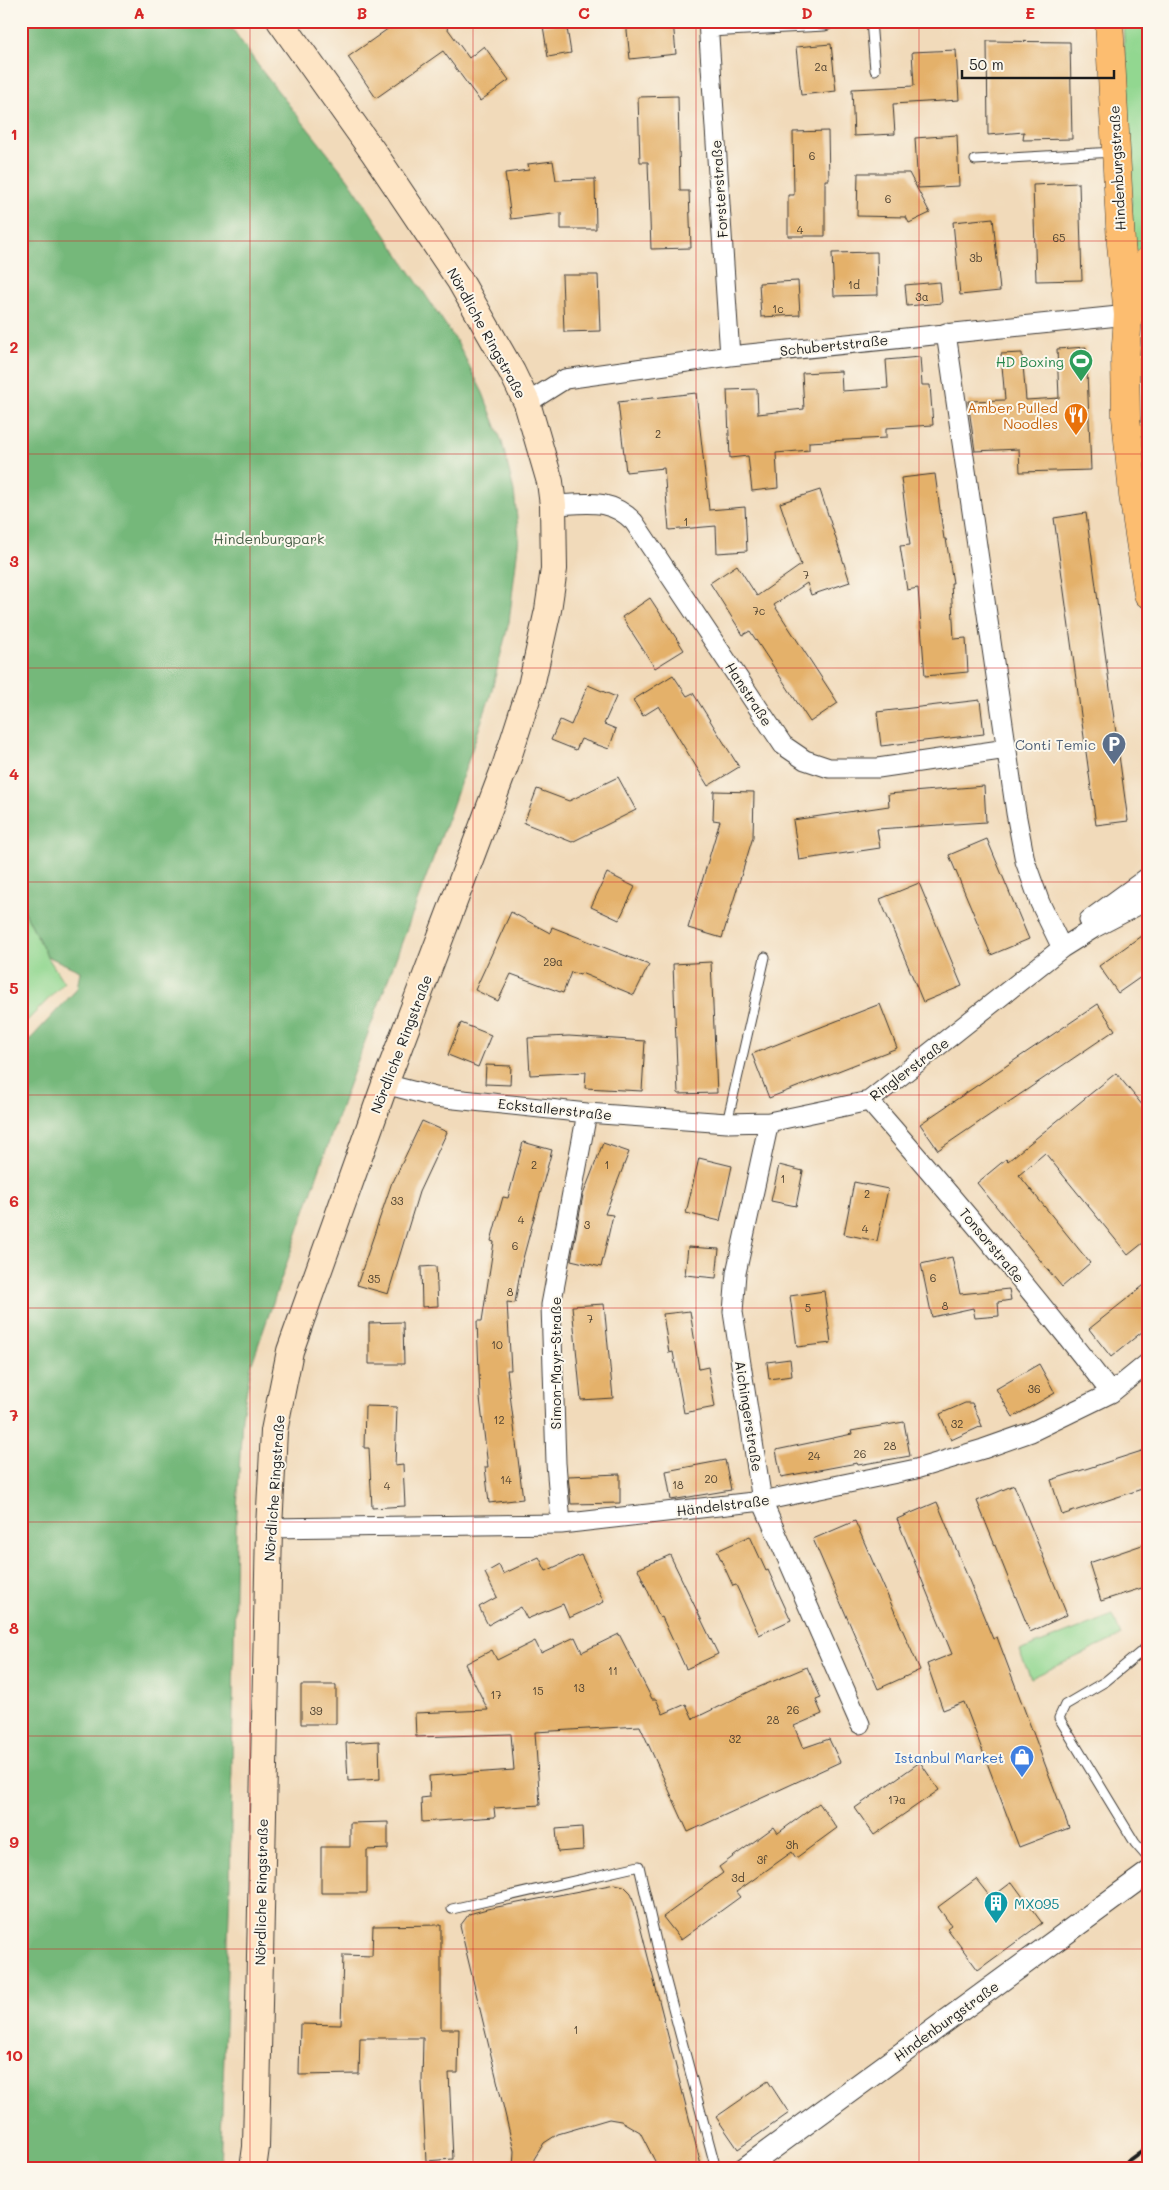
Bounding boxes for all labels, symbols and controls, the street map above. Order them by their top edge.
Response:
text: A [133,2,145,23]
text: B [357,2,367,23]
text: C [578,2,590,23]
text: D [801,2,813,23]
text: E [1025,2,1035,23]
scale bar [962,48,1114,80]
text: 50 m [969,54,1004,74]
house number: 2a [815,59,828,74]
street label: Hindenburgstraße [1104,105,1130,231]
text: 1 [10,123,18,144]
street label: Forsterstraße [706,139,732,239]
house number: 6 [809,148,815,163]
house number: 6 [885,191,891,206]
house number: 4 [797,222,804,237]
house number: 65 [1052,230,1066,245]
house number: 3b [969,250,983,265]
street label: Nördliche Ringstraße [443,264,531,402]
house number: 1d [848,277,860,292]
house number: 3a [915,289,929,304]
house number: 1c [772,301,784,316]
street label: Schubertstraße [779,330,889,360]
text: 2 [10,336,19,357]
sports icon: HD Boxing [1068,348,1094,382]
place label: HD Boxing [996,352,1064,371]
place label: Amber Pulled Noodles [967,398,1058,433]
restaurant icon: Amber Pulled Noodles [1063,402,1089,436]
house number: 2 [655,426,661,441]
house number: 1 [684,514,688,529]
park label: Hindenburgpark [214,529,324,548]
text: 3 [9,550,19,571]
house number: 7 [803,567,809,582]
house number: 7c [753,603,765,618]
street label: Hanstraße [721,658,777,730]
parking icon: Conti Temic [1101,731,1127,765]
place label: Conti Temic [1015,735,1096,754]
text: 4 [9,763,19,784]
house number: 29a [543,954,563,969]
street label: Nördliche Ringstraße [366,972,436,1116]
text: 5 [9,977,19,998]
street label: Ringlerstraße [866,1033,952,1105]
street label: Eckstallerstraße [497,1094,613,1124]
house number: 2 [531,1157,537,1172]
house number: 1 [605,1157,609,1172]
house number: 1 [781,1171,785,1186]
house number: 2 [864,1186,870,1201]
text: 6 [9,1190,19,1211]
house number: 33 [391,1193,404,1208]
street label: Tonsorstraße [955,1204,1029,1286]
house number: 4 [518,1212,525,1227]
house number: 3 [584,1217,591,1232]
house number: 4 [862,1221,869,1236]
house number: 6 [512,1238,518,1253]
house number: 6 [930,1270,936,1285]
house number: 35 [368,1271,380,1286]
house number: 8 [507,1284,514,1299]
street label: Simon-Mayr-Straße [546,1297,565,1429]
house number: 8 [942,1298,949,1313]
house number: 5 [805,1300,811,1315]
house number: 7 [587,1311,593,1326]
house number: 10 [491,1337,503,1352]
street label: Aichingerstraße [731,1359,767,1473]
house number: 36 [1027,1381,1041,1396]
text: 7 [10,1404,19,1425]
house number: 12 [493,1412,505,1427]
street label: Nördliche Ringstraße [259,1414,289,1562]
house number: 32 [951,1416,963,1431]
house number: 28 [884,1438,897,1453]
house number: 26 [854,1446,866,1461]
house number: 24 [808,1448,821,1463]
house number: 20 [705,1471,718,1486]
house number: 14 [500,1472,512,1487]
house number: 18 [672,1477,684,1492]
house number: 4 [384,1478,391,1493]
street label: Händelstraße [675,1490,771,1520]
text: 8 [9,1617,19,1638]
house number: 11 [608,1663,618,1678]
house number: 13 [573,1680,585,1695]
house number: 15 [532,1683,544,1698]
house number: 17 [490,1687,502,1702]
house number: 26 [787,1702,799,1717]
house number: 39 [310,1703,323,1718]
house number: 28 [767,1712,780,1727]
house number: 32 [729,1731,741,1746]
shop icon: Istanbul Market [1009,1744,1035,1778]
place label: Istanbul Market [895,1748,1004,1767]
house number: 17a [888,1792,906,1807]
street label: Nördliche Ringstraße [250,1818,272,1966]
text: 9 [9,1831,19,1852]
house number: 3h [786,1837,798,1852]
house number: 3f [757,1852,768,1867]
house number: 3d [731,1870,745,1885]
building icon: MX095 [983,1890,1009,1924]
place label: MX095 [1014,1894,1060,1913]
street label: Hindenburgstraße [890,1976,1002,2066]
house number: 1 [574,2022,578,2037]
text: 10 [5,2044,23,2065]

